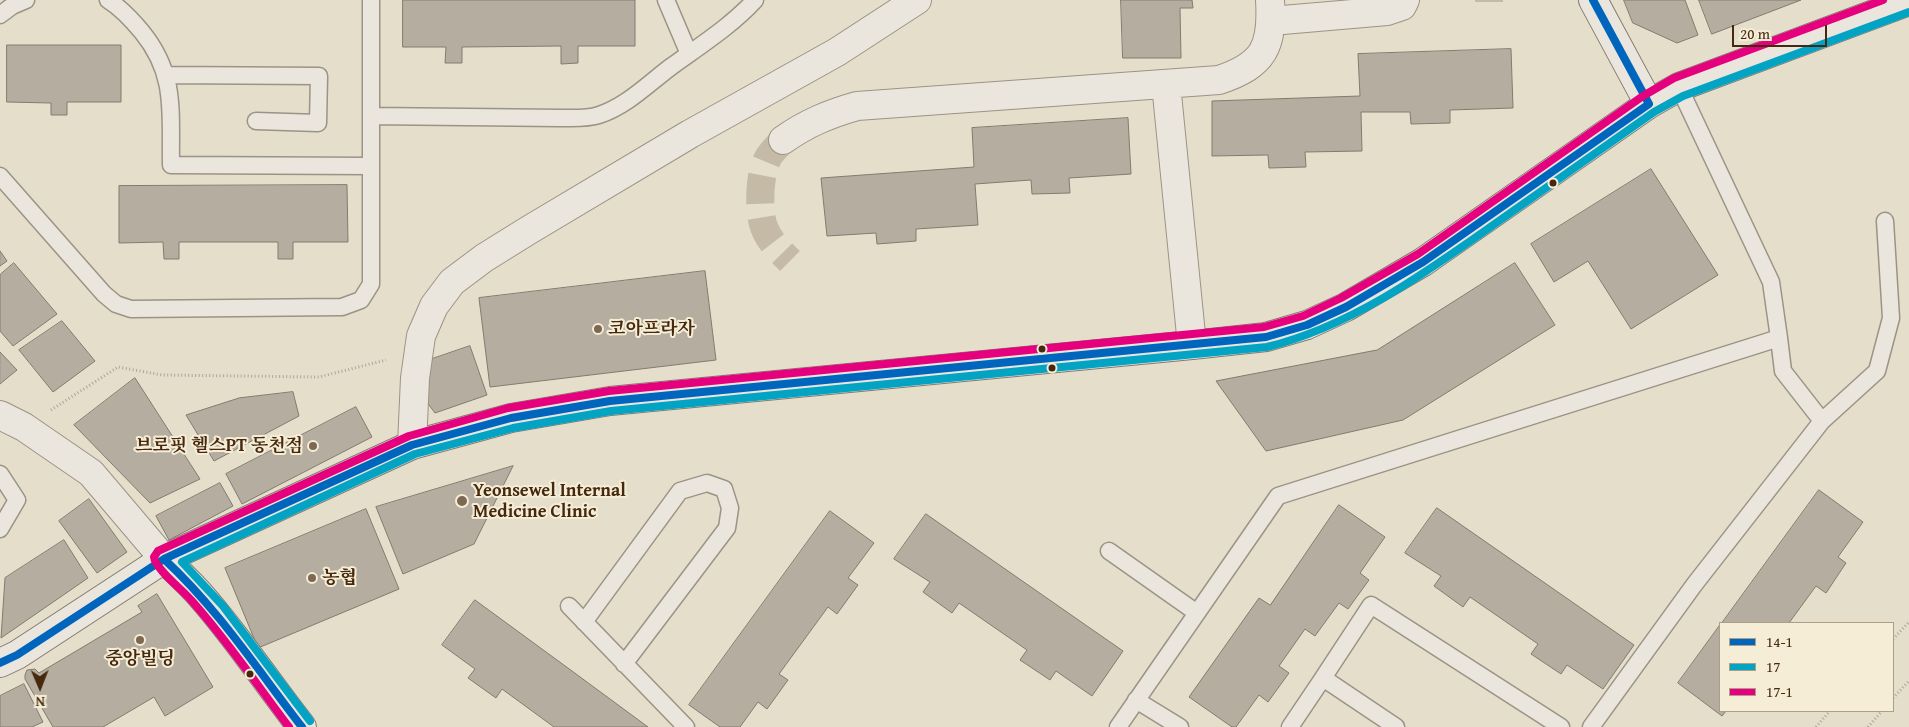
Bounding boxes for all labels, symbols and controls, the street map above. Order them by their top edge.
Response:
scale bar [1734,15,1829,47]
text: 20 m [1740,23,1770,44]
unlabelled marker [1548,178,1558,188]
place label: 코아프라자 [608,318,695,340]
marker: 코아프라자 [592,323,604,335]
unlabelled marker [1037,344,1047,354]
unlabelled marker [1047,363,1057,373]
place label: 브로핏 헬스PT 동천점 [135,435,303,457]
marker: 브로핏 헬스PT 동천점 [307,440,319,452]
place label: Yeonsewel Internal Medicine Clinic [473,480,626,522]
marker: Yeonsewel Internal Medicine Clinic [455,494,469,508]
place label: 농협 [322,567,357,589]
marker: 농협 [306,572,318,584]
legend [1719,622,1894,712]
text: 14-1 [1766,631,1793,652]
marker: 중앙빌딩 [134,634,146,646]
place label: 중앙빌딩 [105,648,175,670]
text: 17 [1766,656,1780,677]
north arrow [15,662,65,712]
unlabelled marker [245,669,255,679]
text: 17-1 [1766,681,1793,702]
text: N [35,692,45,712]

